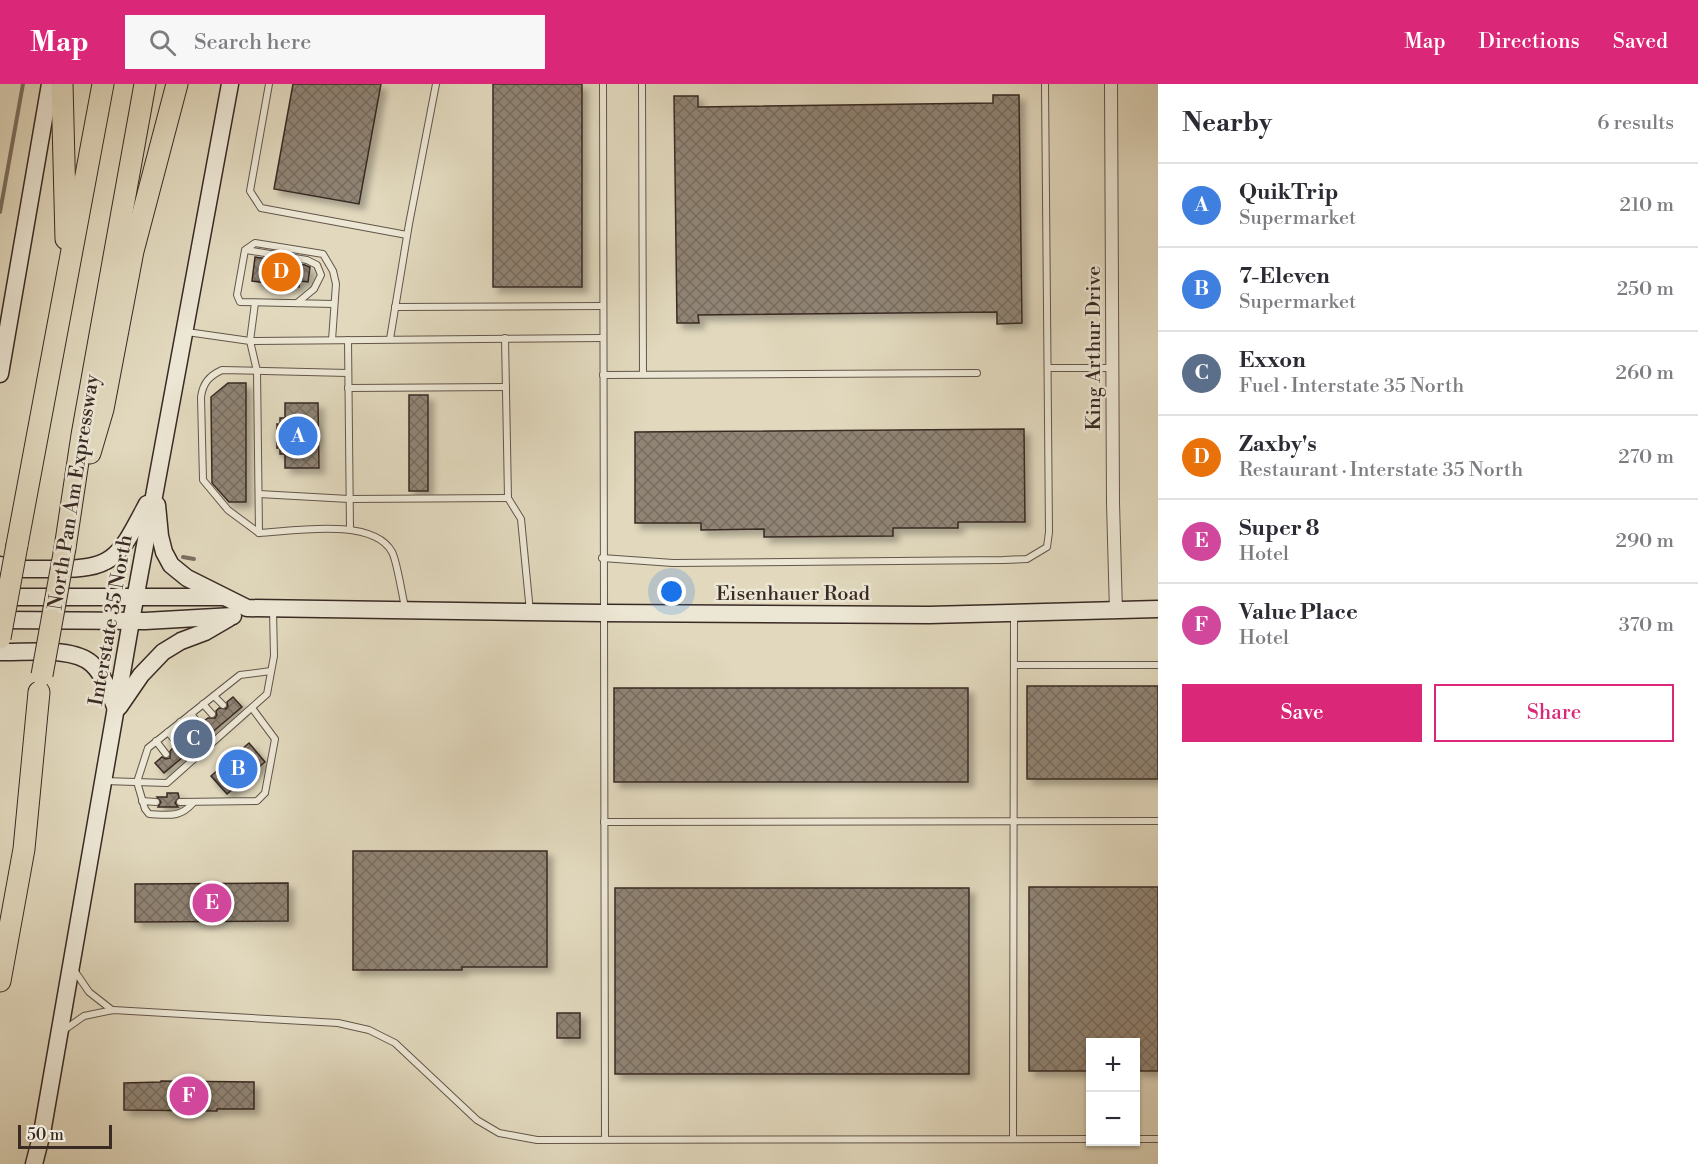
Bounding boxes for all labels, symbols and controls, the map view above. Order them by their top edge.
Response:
search box [125,15,545,69]
text: Map [30,25,89,60]
icon: search [146,26,179,59]
text: Search here [194,29,311,56]
text: Map [1404,29,1446,55]
text: Directions [1479,29,1580,55]
text: Saved [1613,29,1668,55]
text: Nearby [1182,107,1272,139]
text: 6 results [1597,111,1674,136]
text: QuikTrip [1239,179,1339,206]
text: A [1194,193,1209,218]
text: 210 m [1619,193,1674,218]
text: Supermarket [1239,206,1356,231]
pin: D [262,250,300,294]
text: 7-Eleven [1239,263,1330,290]
street label: King Arthur Drive [1082,266,1107,430]
text: B [1194,277,1209,302]
text: 250 m [1617,277,1674,302]
text: Supermarket [1239,290,1356,315]
text: Exxon [1239,347,1306,374]
text: C [1194,361,1209,386]
text: 260 m [1616,361,1674,386]
street label: North Pan Am Expressway [44,372,105,612]
text: Fuel · Interstate 35 North [1239,374,1464,399]
pin: A [278,414,318,458]
text: Zaxby's [1239,431,1317,458]
text: D [1194,445,1209,470]
text: 270 m [1618,445,1674,470]
text: Restaurant · Interstate 35 North [1239,458,1523,483]
text: Super 8 [1239,515,1319,542]
text: E [1195,529,1208,554]
text: 290 m [1616,529,1674,554]
street label: Interstate 35 North [84,533,139,708]
text: Hotel [1239,542,1289,567]
your location [657,577,686,606]
street label: Eisenhauer Road [716,582,871,607]
text: Value Place [1239,599,1358,626]
text: F [1194,613,1209,638]
text: 370 m [1619,613,1674,638]
text: Hotel [1239,626,1289,651]
button: Save [1182,684,1422,742]
button: Share [1434,684,1674,742]
pin: C [174,716,212,762]
pin: B [218,746,258,792]
pin: E [192,880,232,926]
map controls [1086,1038,1140,1146]
button: + [1086,1038,1140,1092]
pin: F [170,1074,208,1118]
button: − [1086,1092,1140,1146]
scale bar [18,1122,112,1150]
text: 50 m [27,1125,64,1145]

